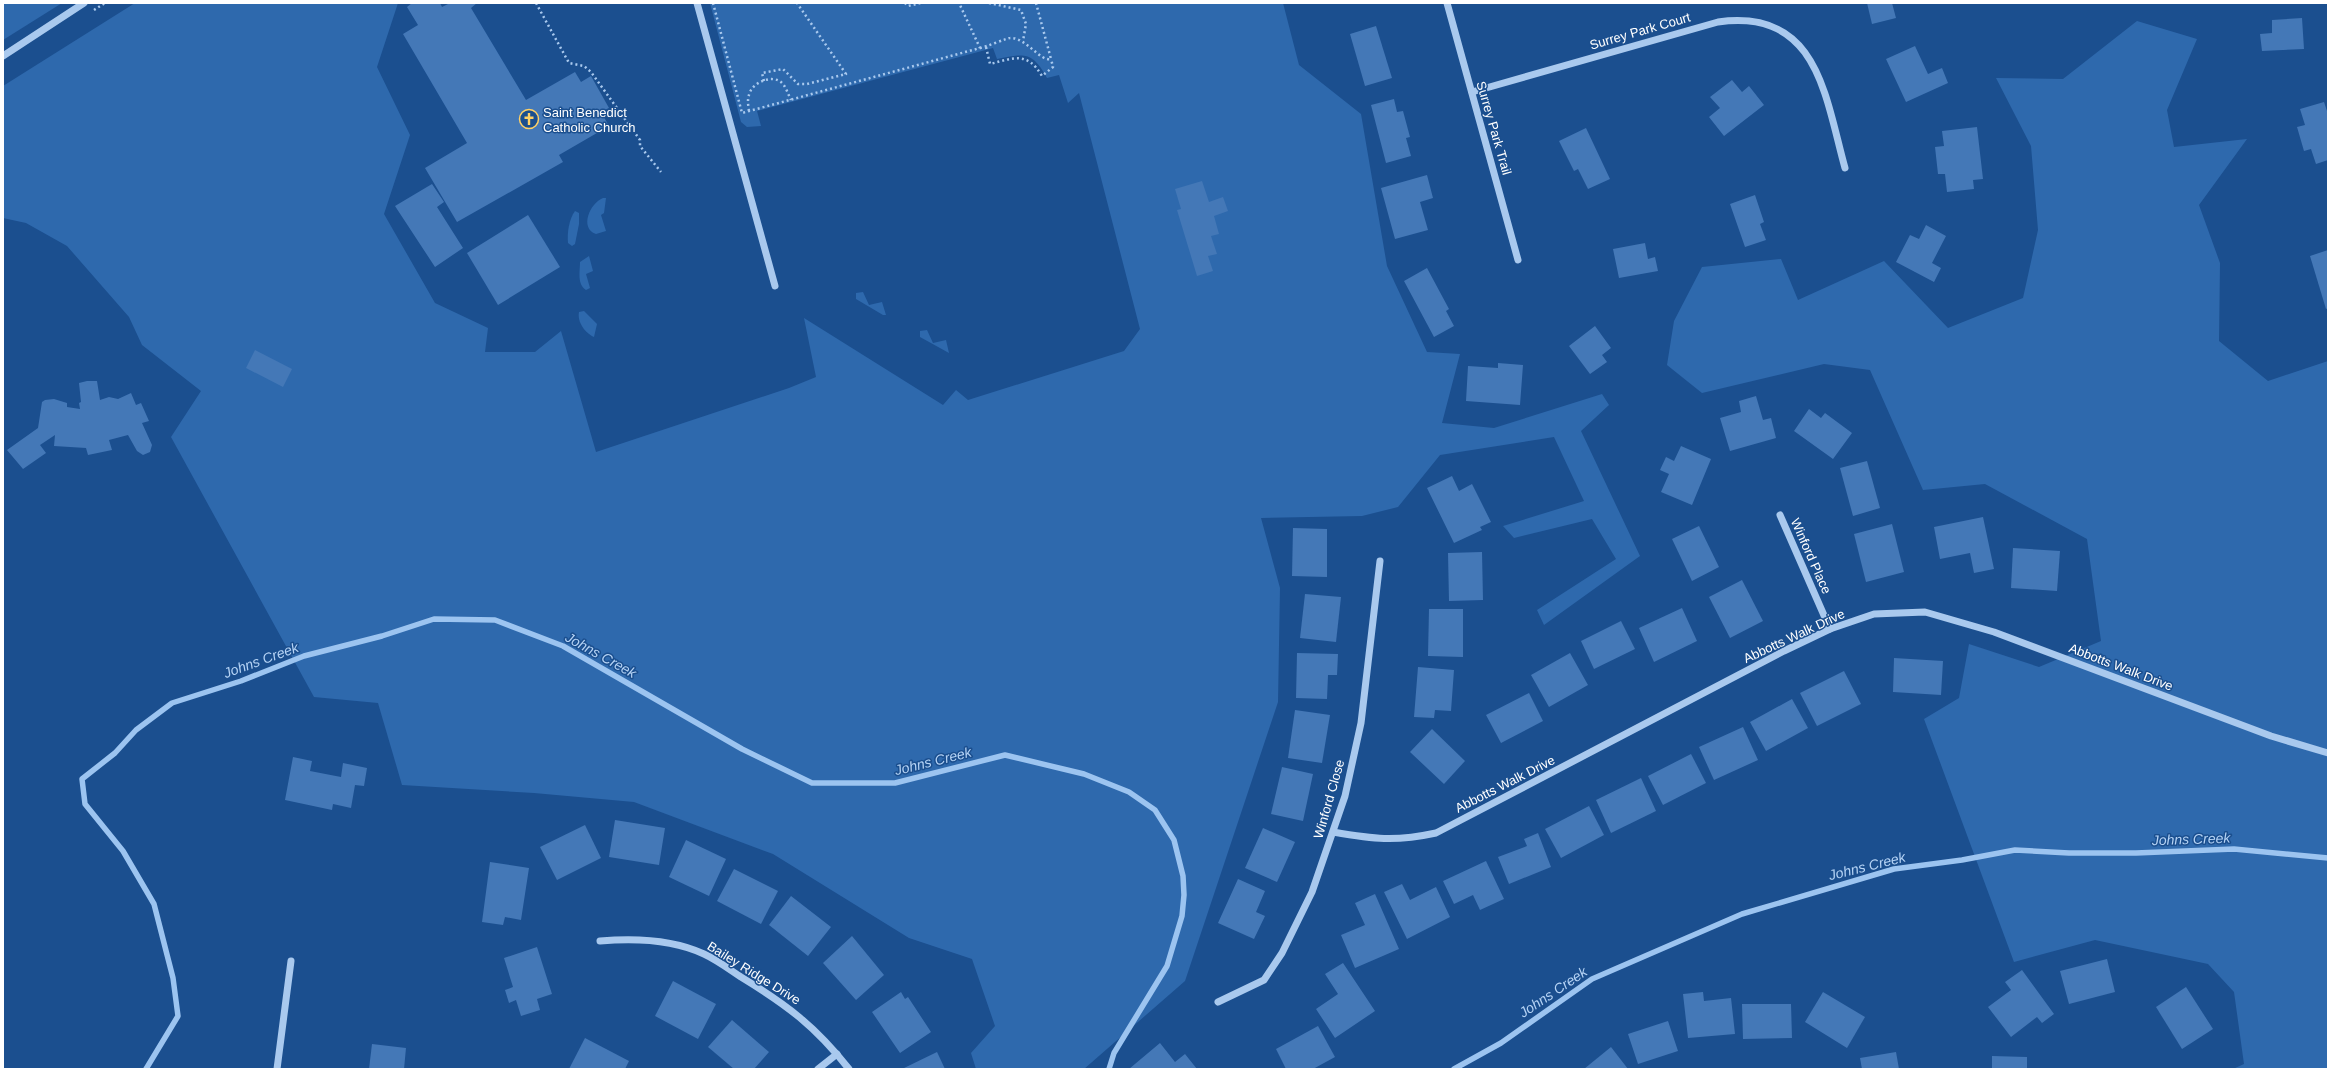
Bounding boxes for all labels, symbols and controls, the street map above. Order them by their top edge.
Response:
street label: Surrey Park Court [1588,9,1692,53]
street label: Surrey Park Trail [1473,79,1515,177]
place label: Saint Benedict Catholic Church [543,105,636,135]
church icon: Saint Benedict Catholic Church [518,108,540,130]
street label: Winford Place [1788,516,1834,596]
street label: Abbotts Walk Drive [1741,606,1847,666]
water label: Johns Creek [562,628,640,682]
water label: Johns Creek [220,639,302,681]
street label: Abbotts Walk Drive [2067,640,2175,694]
water label: Johns Creek [892,743,974,779]
street label: Abbotts Walk Drive [1453,752,1557,816]
street label: Winford Close [1311,758,1347,840]
water label: Johns Creek [2150,830,2232,848]
water label: Johns Creek [1826,848,1908,884]
street label: Bailey Ridge Drive [705,938,803,1008]
water label: Johns Creek [1515,963,1591,1021]

